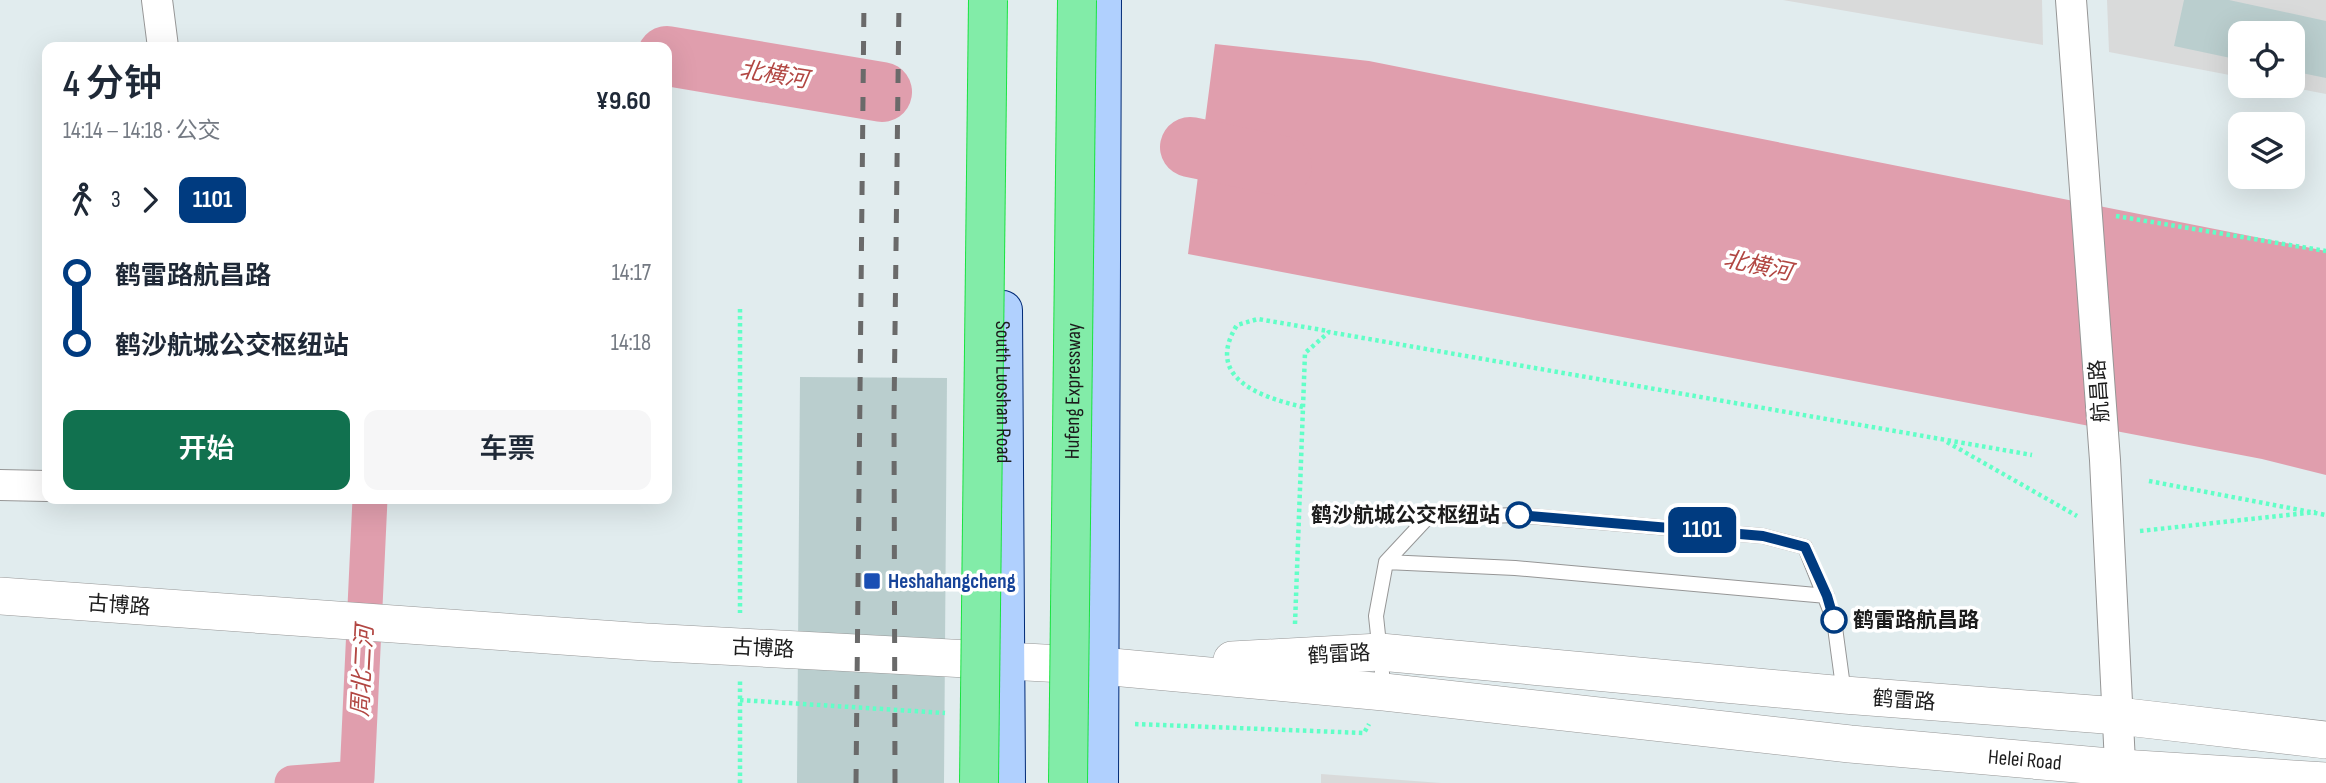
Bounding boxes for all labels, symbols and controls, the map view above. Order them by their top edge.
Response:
map controls [2228,21,2305,189]
button: locate [2228,21,2305,98]
water label: 北横河 [738,56,814,95]
text: 4 分钟 [63,62,162,107]
text: ¥9.60 [596,86,651,117]
button: layers [2228,112,2305,189]
text: 14:14 – 14:18 · 公交 [63,117,221,145]
icon: walk [63,181,101,219]
icon: forward [131,181,169,219]
text: 1101 [193,185,232,214]
text: 3 [111,186,121,214]
water label: 北横河 [1721,245,1798,288]
text: 14:17 [612,259,651,287]
text: 鹤雷路航昌路 [115,261,271,292]
street label: South Luoshan Road [990,321,1016,463]
street label: Hufeng Expressway [1060,323,1086,459]
text: 14:18 [611,329,651,357]
text: 鹤沙航城公交枢纽站 [115,331,349,362]
street label: 航昌路 [2085,359,2114,423]
button: 开始 [63,410,350,490]
button: 车票 [364,410,651,490]
marker: 鹤沙航城公交枢纽站 [1506,502,1532,528]
place label: 鹤沙航城公交枢纽站 [1311,503,1500,528]
line badge: 1101 [1653,507,1751,553]
text: 1101 [1682,515,1722,544]
place label: Heshahangcheng [888,569,1016,594]
marker: Heshahangcheng [862,571,882,591]
street label: 古博路 [87,591,151,620]
marker: 鹤雷路航昌路 [1821,607,1847,633]
place label: 鹤雷路航昌路 [1853,608,1979,633]
water label: 周北二河 [347,620,380,718]
street label: 古博路 [731,634,795,663]
street label: 鹤雷路 [1307,640,1371,669]
street label: 鹤雷路 [1872,686,1936,715]
street label: Helei Road [1987,744,2063,776]

